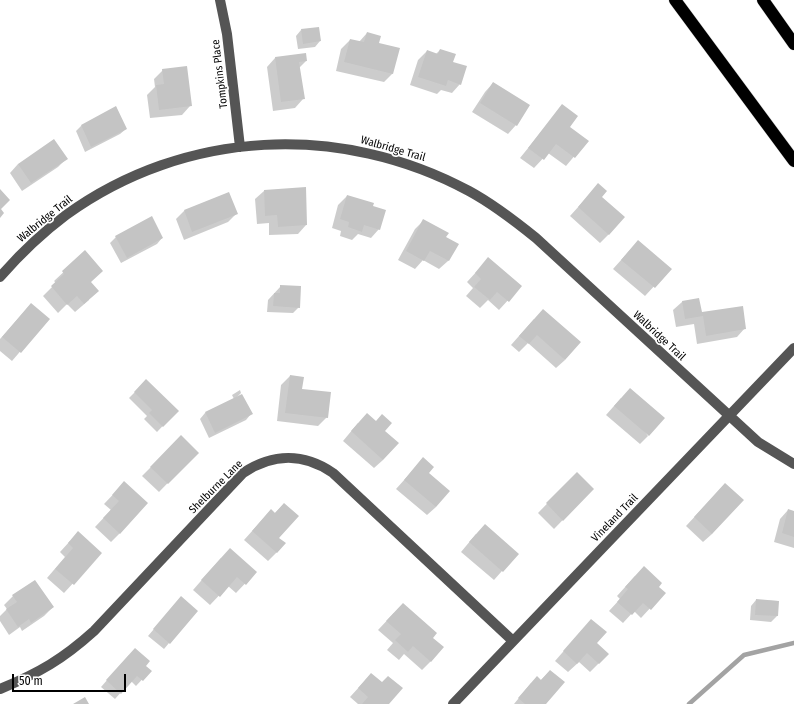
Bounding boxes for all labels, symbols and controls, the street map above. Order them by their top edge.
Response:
street label: Tompkins Place [209,39,231,109]
street label: Walbridge Trail [359,133,427,165]
street label: Walbridge Trail [15,193,75,245]
street label: Walbridge Trail [630,308,688,364]
street label: Shelburne Lane [186,457,246,517]
street label: Vineland Trail [589,491,641,545]
scale bar [14,666,128,692]
text: 50 m [19,674,43,688]

